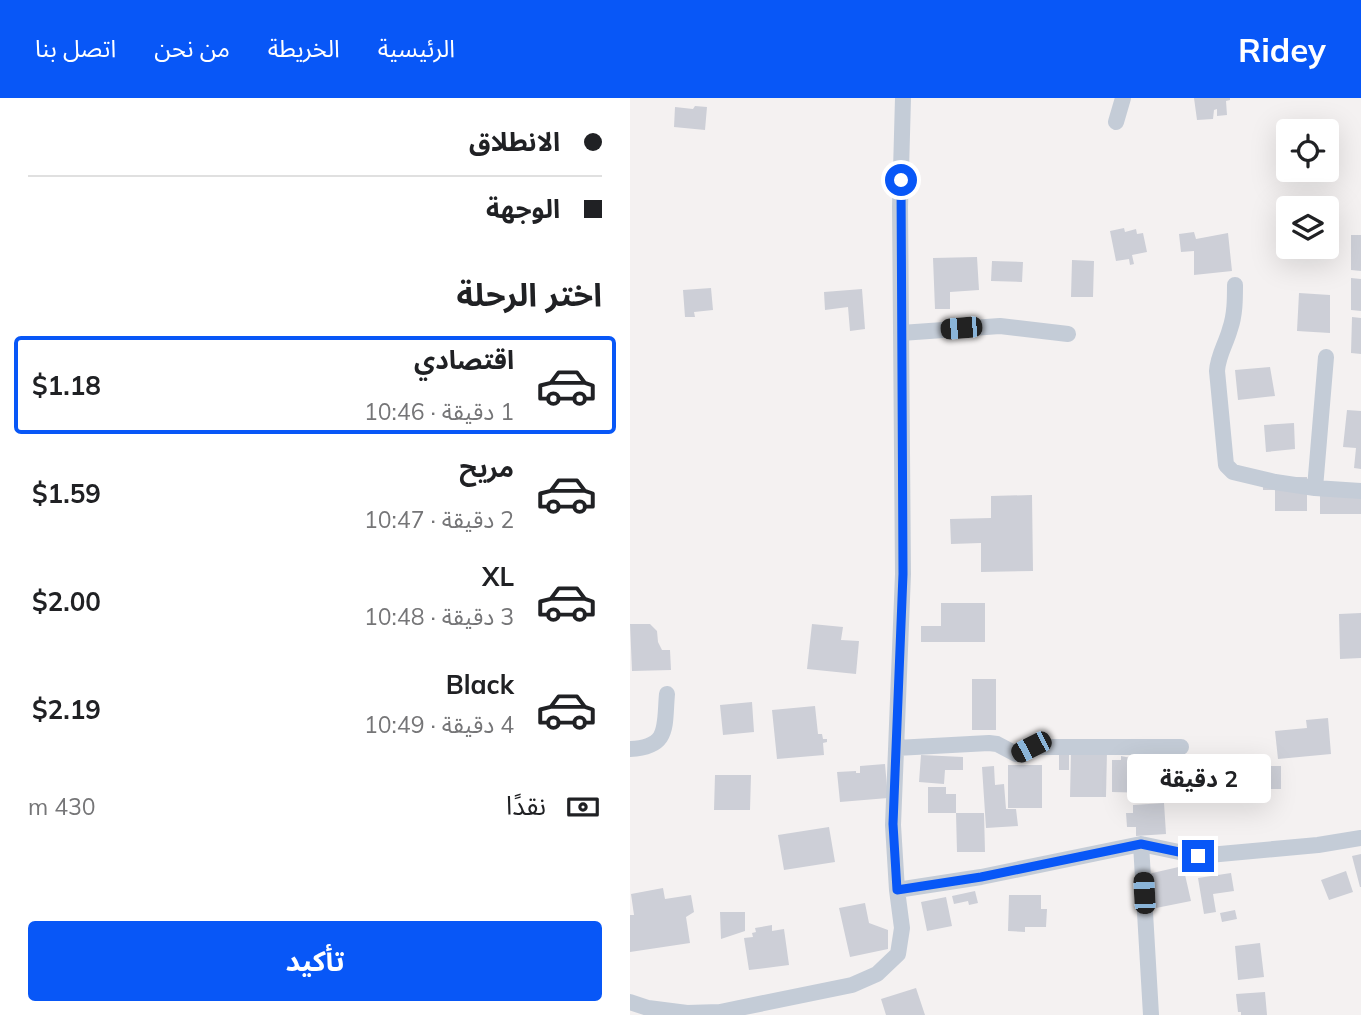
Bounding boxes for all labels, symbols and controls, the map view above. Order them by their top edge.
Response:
text: Ridey [1238,29,1326,70]
text: اتصل بنا [35,33,116,63]
text: من نحن [154,33,230,63]
text: الخريطة [268,33,340,63]
text: الرئيسية [378,33,455,63]
map controls [1276,119,1339,259]
button: locate [1276,119,1339,182]
text: الانطلاق [469,125,560,158]
route start [885,164,917,196]
text: الوجهة [486,192,560,225]
button: layers [1276,196,1339,259]
text: اختر الرحلة [457,274,602,314]
car [940,316,983,340]
text: اقتصادي [414,343,514,376]
icon: car [535,354,598,417]
text: $1.18 [32,369,101,402]
text: 1 دقيقة · 10:46 [364,397,514,426]
text: مريح [459,451,514,484]
icon: car [535,462,598,525]
text: $1.59 [32,477,101,510]
text: 2 دقيقة · 10:47 [364,505,514,534]
text: XL [482,560,514,593]
icon: car [535,570,598,633]
text: $2.00 [32,585,101,618]
text: 3 دقيقة · 10:48 [364,602,514,631]
text: Black [446,668,514,701]
icon: car [535,678,598,741]
text: $2.19 [32,693,101,726]
text: 4 دقيقة · 10:49 [364,710,514,739]
car [1008,728,1055,766]
callout: 2 دقيقة [1126,754,1270,804]
text: 2 دقيقة [1160,764,1238,793]
icon: cash [564,788,602,826]
text: نقدًا [506,789,546,822]
text: 430 m [28,792,96,821]
route end [1182,840,1214,872]
car [1133,871,1156,915]
button: تأكيد [28,921,602,1001]

